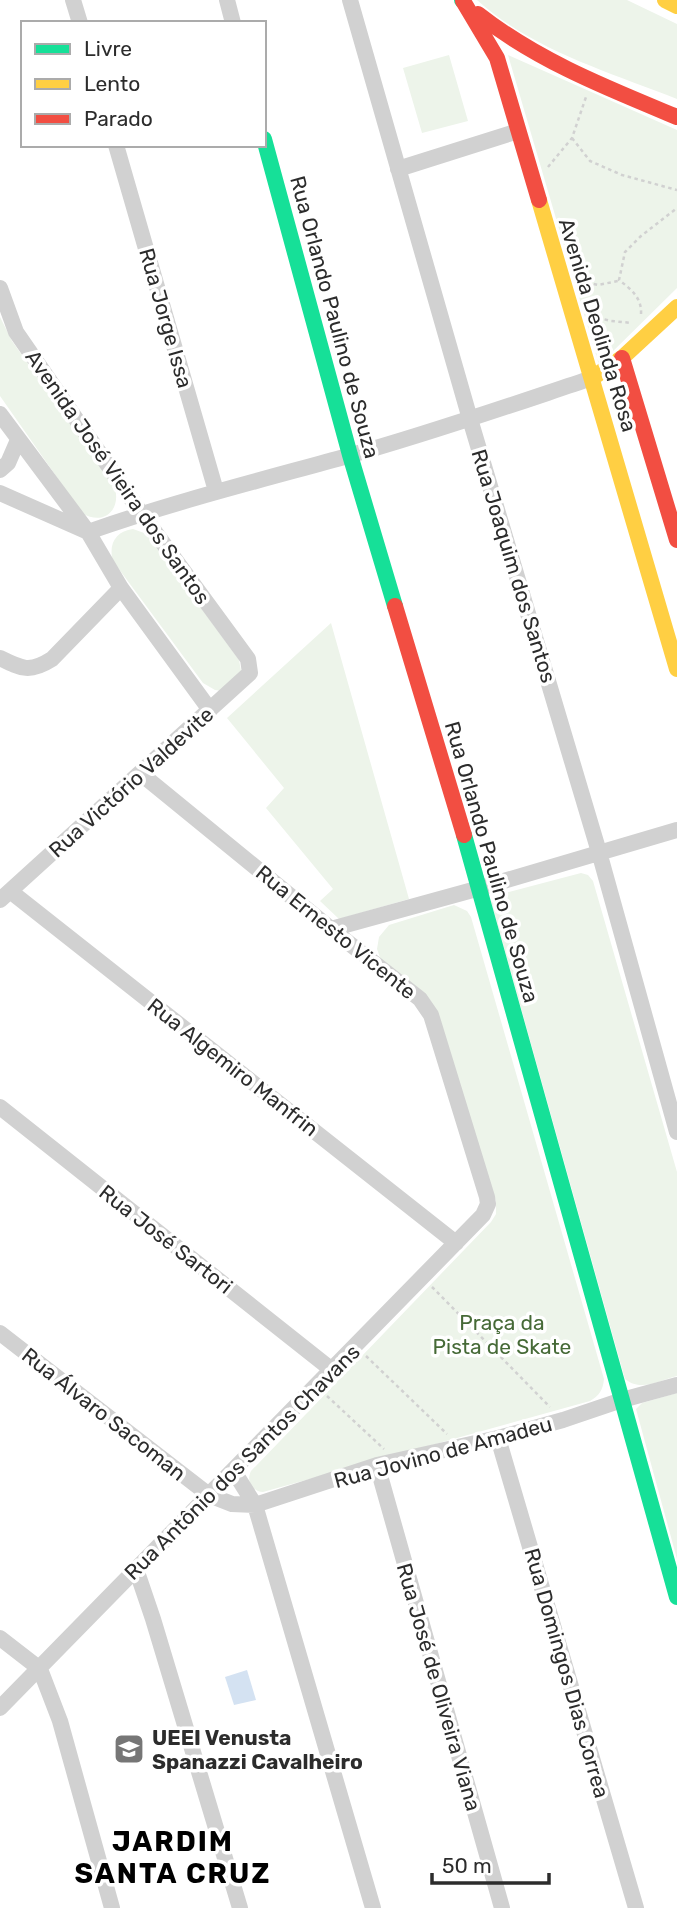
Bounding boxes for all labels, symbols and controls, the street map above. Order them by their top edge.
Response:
legend [21,21,266,147]
text: Livre [84,36,132,61]
text: Lento [84,71,140,96]
text: Parado [84,106,153,131]
street label: Rua Orlando Paulino de Souza [285,173,385,461]
street label: Avenida Deolinda Rosa [554,215,642,435]
street label: Rua Jorge Issa [134,245,198,391]
street label: Avenida José Vieira dos Santos [20,345,216,609]
street label: Rua Joaquim dos Santos [467,446,561,686]
street label: Rua Victório Valdevite [44,702,218,862]
street label: Rua Orlando Paulino de Souza [440,718,544,1006]
street label: Rua Ernesto Vicente [251,860,421,1004]
street label: Rua Algemiro Manfrin [143,993,323,1141]
street label: Rua José Sartori [94,1179,238,1299]
park label: Praça da Pista de Skate [433,1310,571,1359]
street label: Rua Antônio dos Santos Chavans [119,1339,365,1585]
street label: Rua Álvaro Sacoman [17,1342,191,1486]
street label: Rua Jovino de Amadeu [331,1411,555,1493]
street label: Rua Domingos Dias Correa [519,1545,615,1801]
street label: Rua José de Oliveira Viana [392,1560,486,1814]
place label: UEEI Venusta Spanazzi Cavalheiro [152,1725,363,1774]
school or university icon: UEEI Venusta Spanazzi Cavalheiro [112,1732,146,1766]
district label: JARDIM SANTA CRUZ [75,1825,271,1890]
scale bar [432,1842,549,1886]
text: 50 m [442,1853,492,1878]

